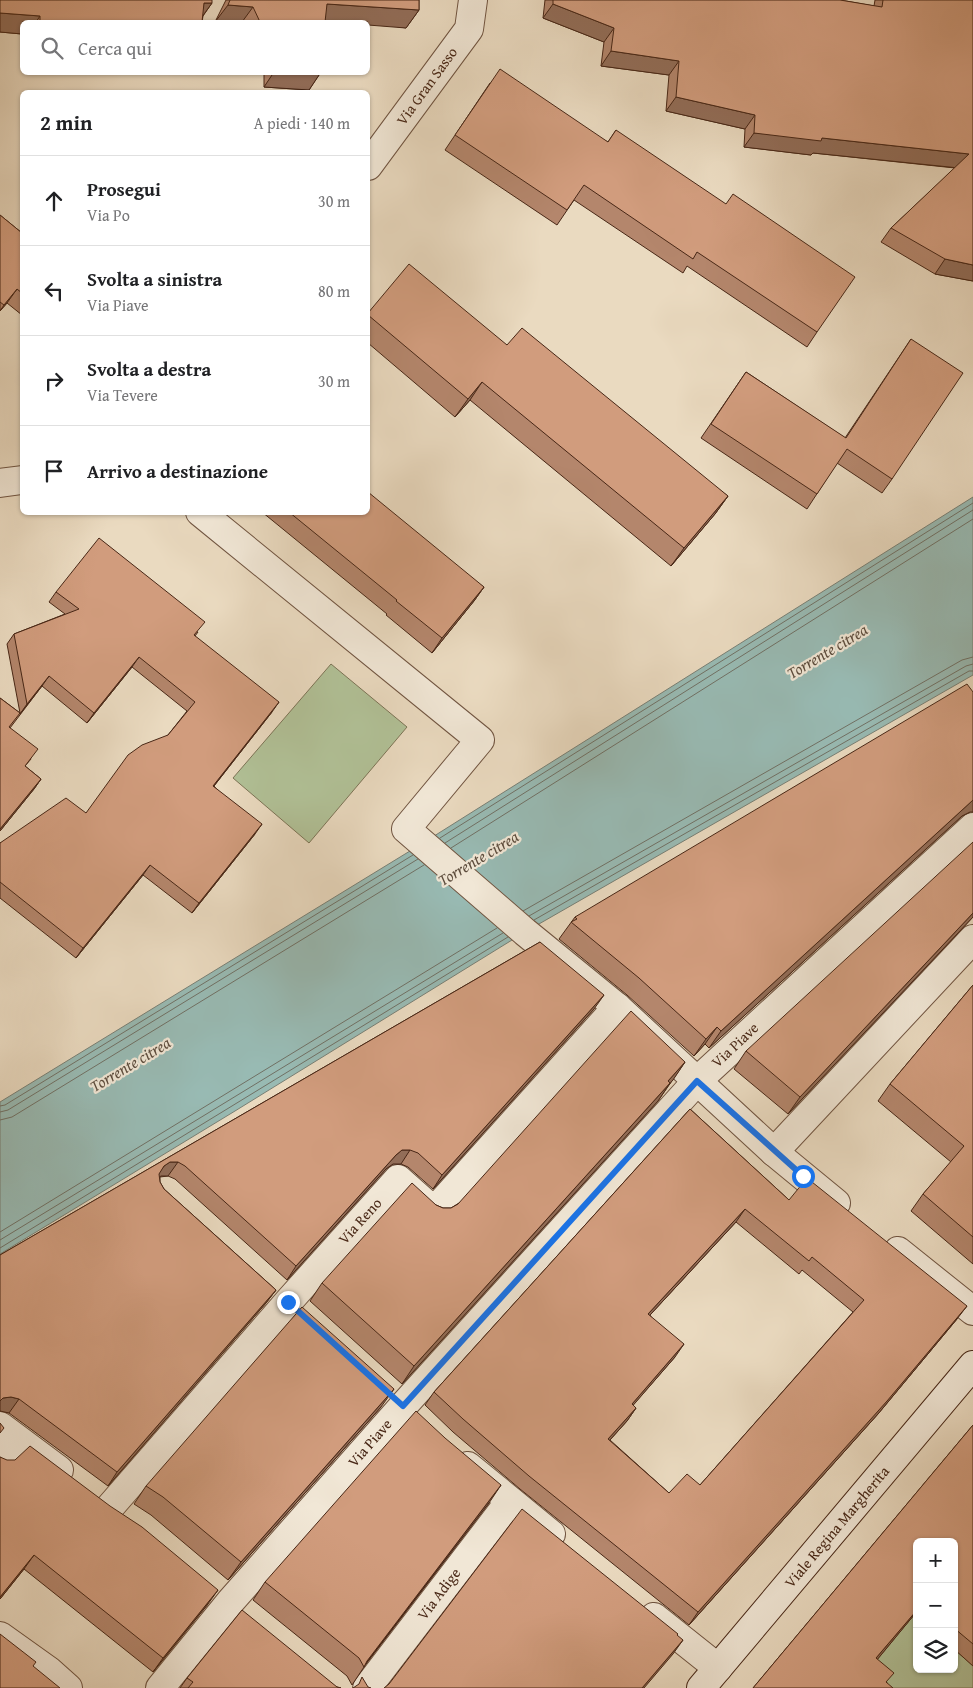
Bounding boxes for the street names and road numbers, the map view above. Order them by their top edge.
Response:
street label: Via Gran Sasso [391,42,462,129]
street label: Via Piave [706,1017,763,1072]
street label: Via Reno [333,1193,386,1249]
street label: Via Piave [343,1414,396,1471]
street label: Viale Regina Margherita [779,1461,894,1592]
street label: Via Adige [412,1563,465,1624]

